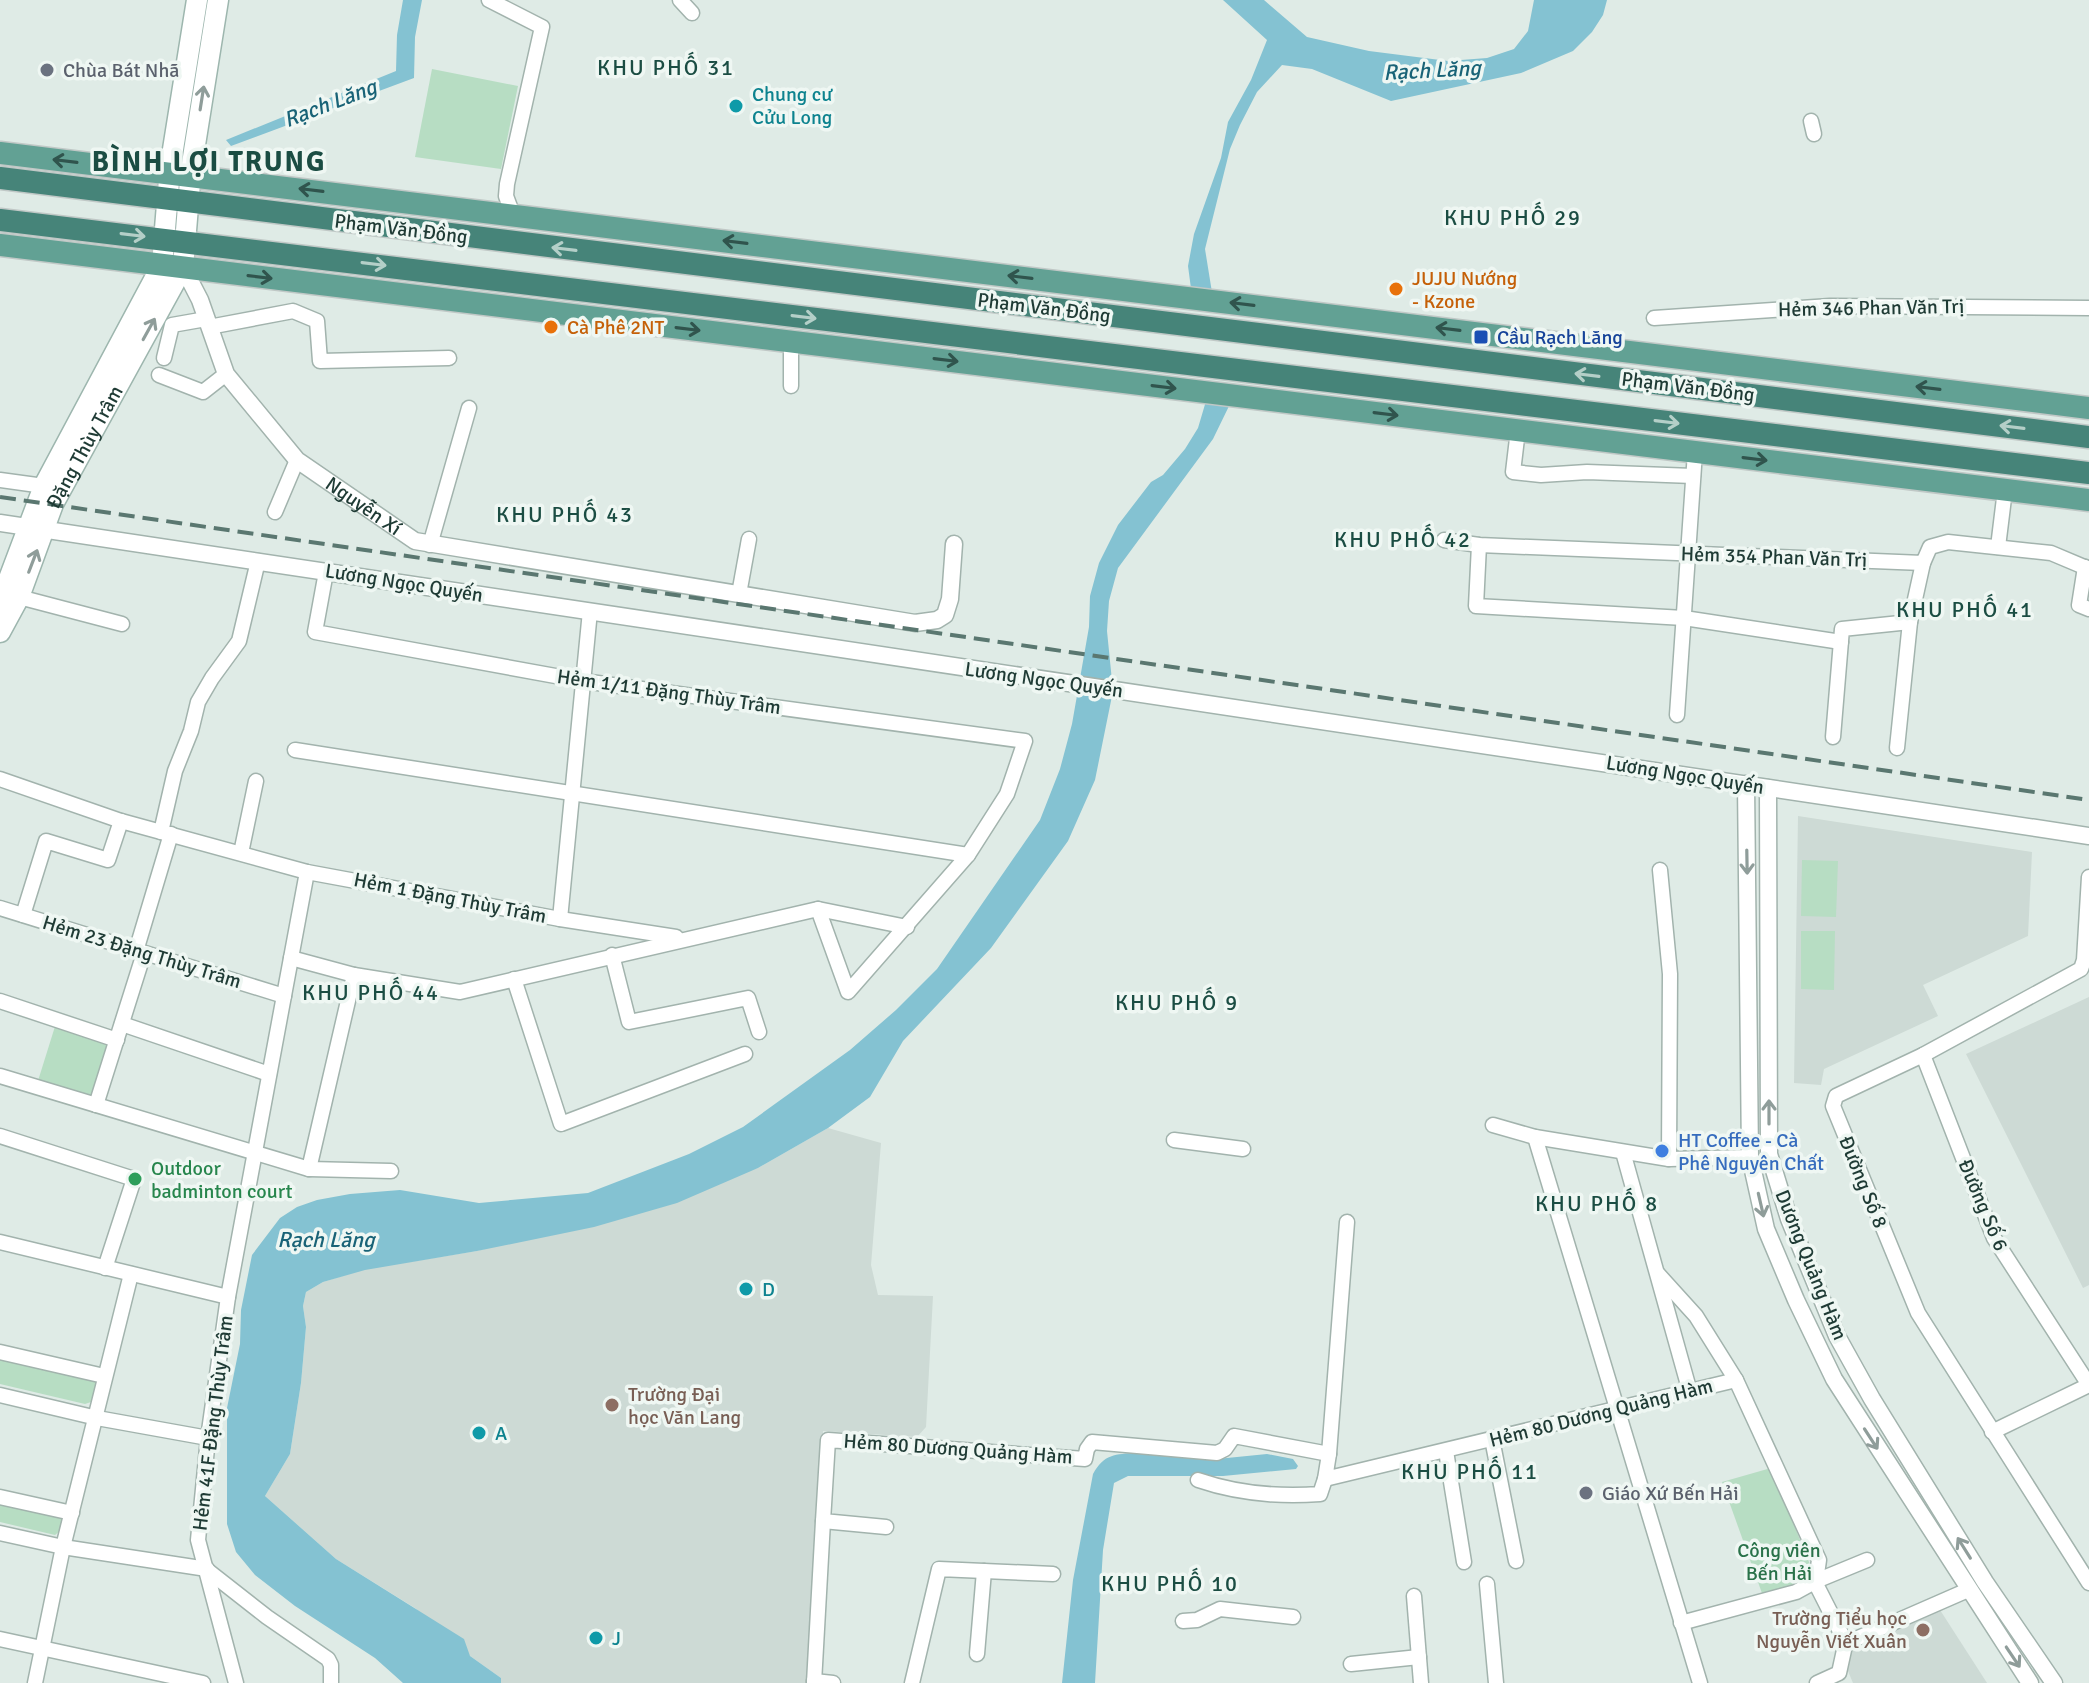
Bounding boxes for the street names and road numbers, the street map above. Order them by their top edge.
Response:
street label: Phạm Văn Đồng [333,208,469,250]
street label: Phạm Văn Đồng [976,287,1112,329]
street label: Hẻm 346 Phan Văn Trị [1778,294,1964,322]
street label: Phạm Văn Đồng [1620,366,1756,408]
street label: Đặng Thùy Trâm [40,381,128,513]
street label: Nguyễn Xí [321,471,407,541]
street label: Hẻm 354 Phan Văn Trị [1680,541,1868,573]
street label: Lương Ngọc Quyến [323,558,485,608]
street label: Lương Ngọc Quyến [963,657,1125,703]
street label: Hẻm 1/11 Đặng Thùy Trâm [555,664,783,720]
street label: Lương Ngọc Quyến [1604,750,1766,800]
street label: Hẻm 1 Đặng Thùy Trâm [352,867,548,929]
street label: Hẻm 23 Đặng Thùy Trâm [40,910,244,994]
street label: Đường Số 8 [1833,1132,1893,1232]
street label: Đường Số 6 [1952,1155,2014,1255]
street label: Dương Quảng Hàm [1769,1186,1853,1344]
street label: Hẻm 41F Đặng Thùy Trâm [187,1314,239,1532]
street label: Hẻm 80 Dương Quảng Hàm [1487,1373,1715,1453]
street label: Hẻm 80 Dương Quảng Hàm [843,1429,1073,1469]

